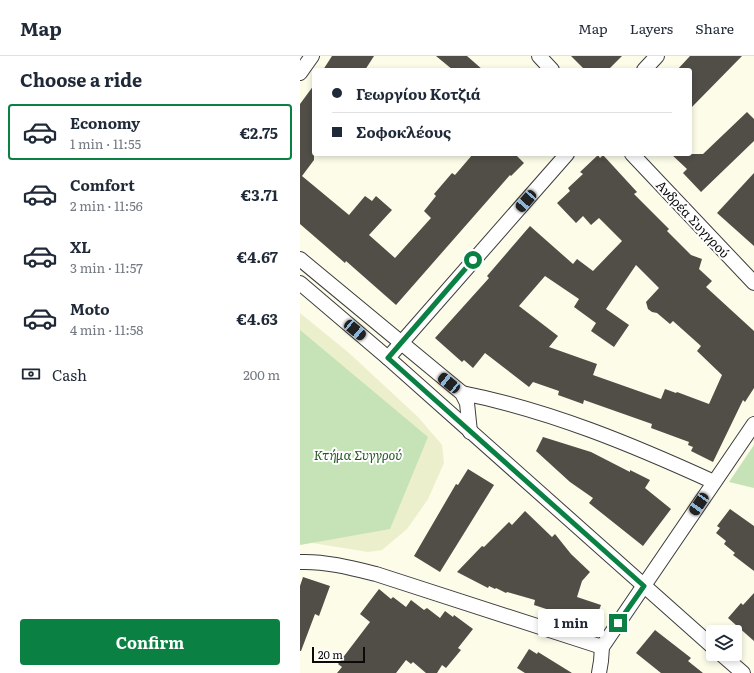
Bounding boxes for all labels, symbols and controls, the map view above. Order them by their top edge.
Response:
text: Map [20,14,62,42]
text: Map [578,18,608,38]
text: Layers [630,18,673,38]
text: Share [695,18,734,38]
text: Choose a ride [20,66,142,93]
text: Γεωργίου Κοτζιά [356,82,481,105]
text: Economy [70,111,140,134]
icon: car [22,114,58,150]
text: Σοφοκλέους [356,120,451,143]
text: €2.75 [240,121,278,144]
text: 1 min · 11:55 [70,134,141,153]
text: Comfort [70,173,135,196]
icon: car [22,176,58,212]
street label: Ανδρέα Συγγρού [652,176,734,262]
text: €3.71 [241,183,278,206]
car [514,188,538,214]
text: 2 min · 11:56 [70,196,143,215]
text: XL [70,235,91,258]
icon: car [22,238,58,274]
text: €4.67 [237,245,278,268]
route start [464,251,482,269]
text: 3 min · 11:57 [70,258,143,277]
text: Moto [70,297,110,320]
icon: car [22,300,58,336]
text: €4.63 [237,307,278,330]
car [342,318,368,342]
text: 4 min · 11:58 [70,320,144,339]
icon: cash [20,363,42,385]
text: Cash [52,363,87,386]
text: 200 m [243,365,280,384]
car [436,371,462,395]
park label: Κτήμα Συγγρού [314,445,402,464]
car [687,491,711,517]
callout: 1 min [538,609,604,637]
text: 1 min [554,613,588,632]
route end [609,614,627,632]
button: Confirm [20,619,280,665]
map controls [706,625,742,661]
button: layers [706,625,742,661]
scale bar [312,645,365,664]
text: 20 m [318,646,343,662]

